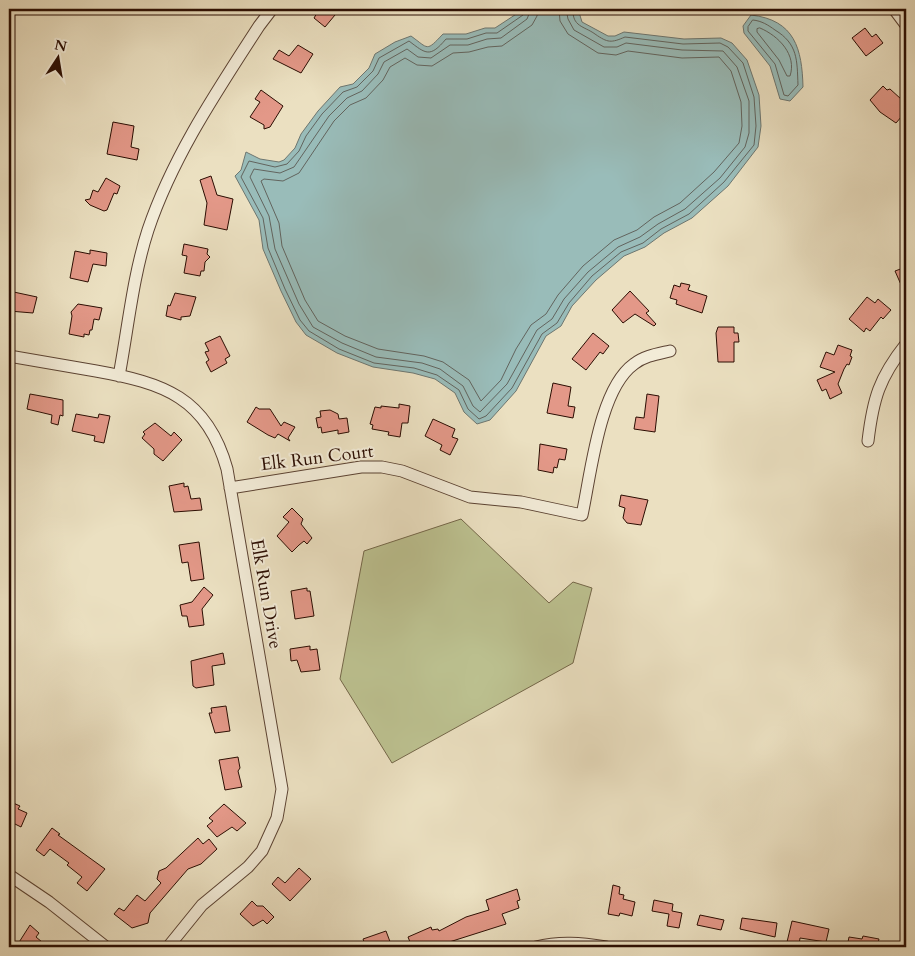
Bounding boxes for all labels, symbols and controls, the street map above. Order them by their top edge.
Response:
north arrow [32,32,82,82]
text: N [53,35,69,56]
street label: Elk Run Court [259,439,375,477]
street label: Elk Run Drive [244,537,288,651]

